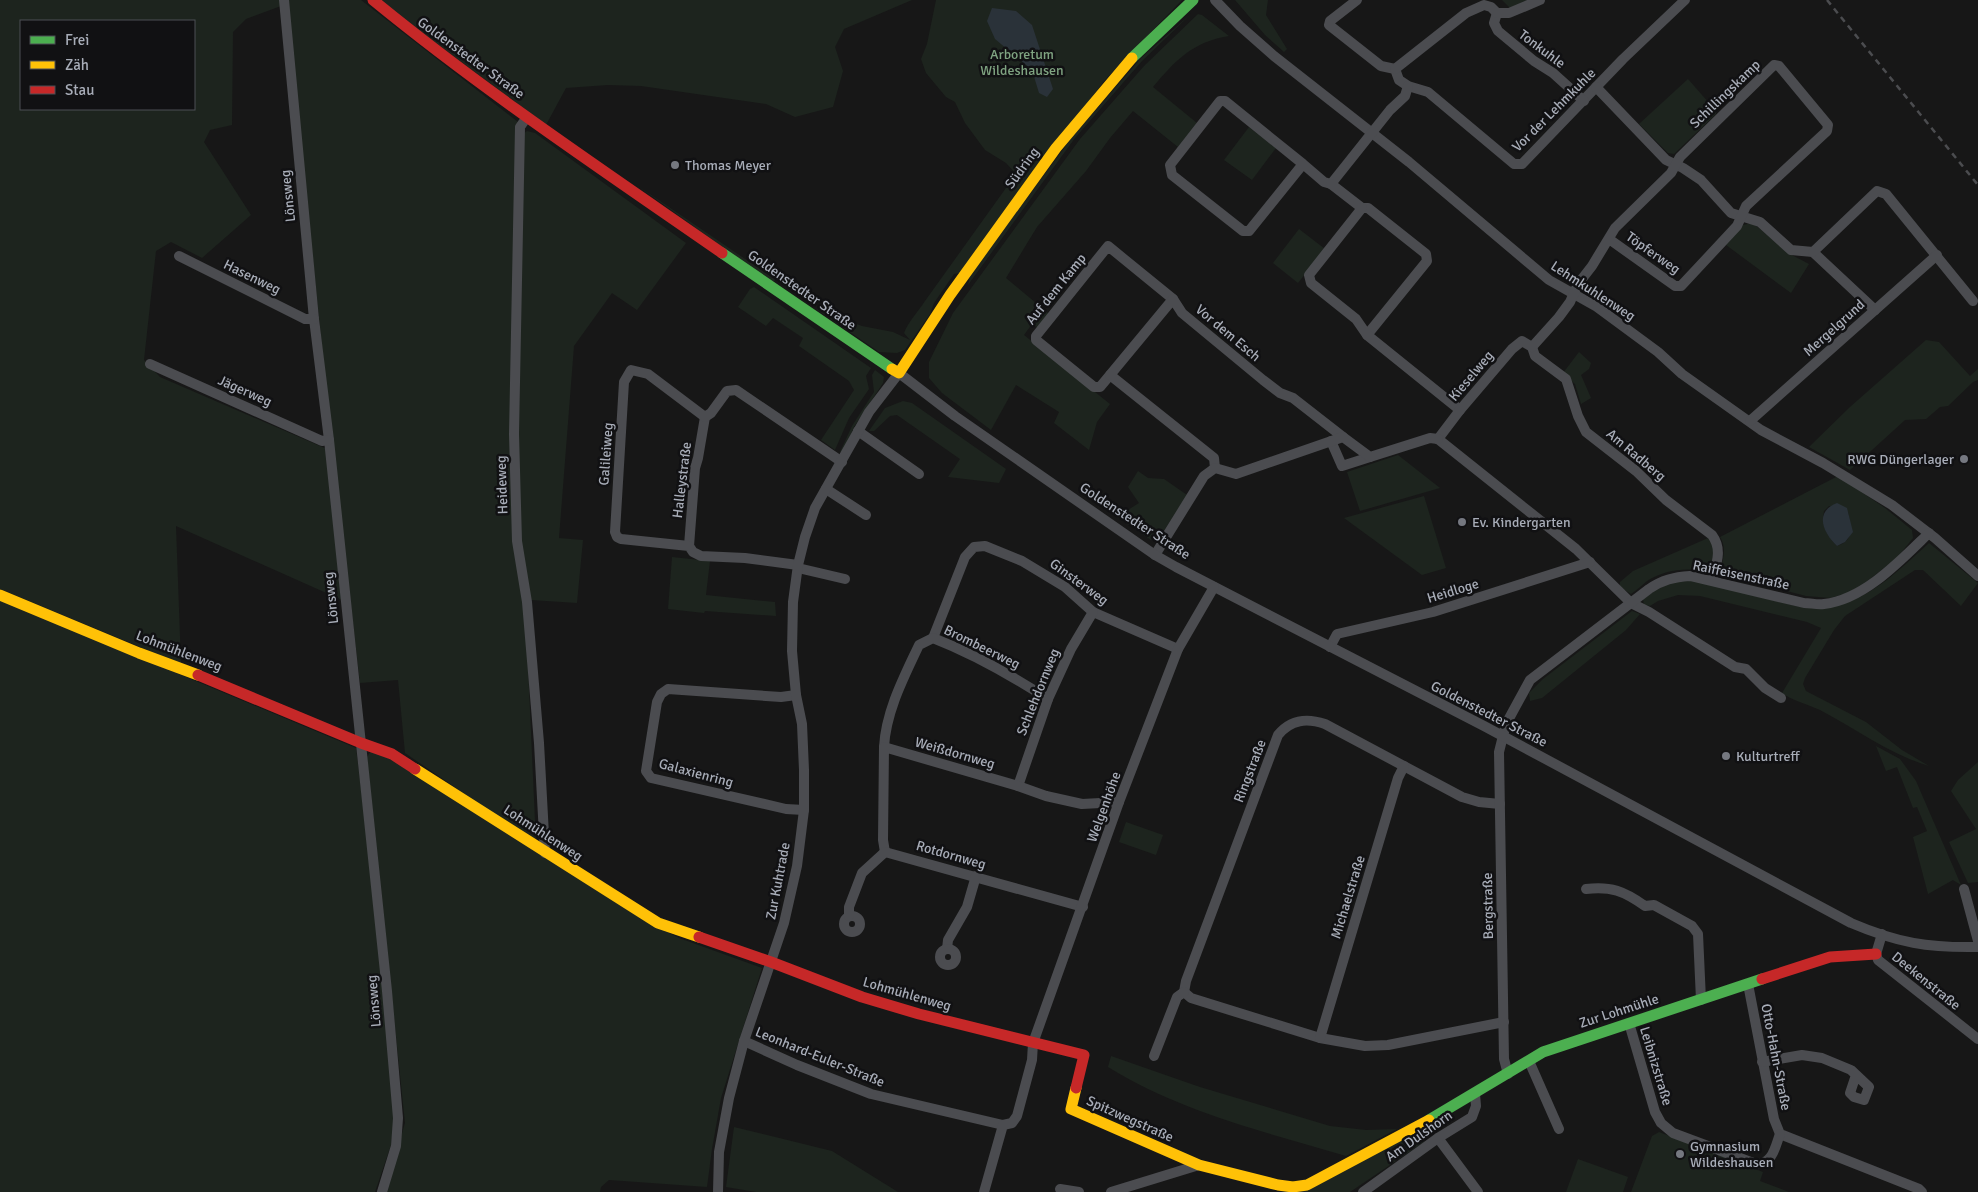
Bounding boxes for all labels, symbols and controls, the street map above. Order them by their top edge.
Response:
street label: Goldenstedter Straße [414,13,528,103]
legend [20,20,195,110]
street label: Tonkuhle [1515,26,1569,72]
text: Frei [65,31,89,49]
park label: Arboretum Wildeshausen [980,46,1064,79]
text: Zäh [65,56,89,74]
street label: Schillingskamp [1686,56,1764,132]
street label: Vor der Lehmkuhle [1509,65,1599,155]
text: Stau [65,81,94,99]
street label: Südring [1001,144,1043,192]
place label: Thomas Meyer [685,157,772,174]
marker: Thomas Meyer [669,159,681,171]
street label: Lönsweg [277,169,299,223]
street label: Töpferweg [1623,228,1683,278]
street label: Goldenstedter Straße [745,246,859,334]
street label: Auf dem Kamp [1022,250,1090,328]
street label: Hasenweg [221,256,283,298]
street label: Lehmkuhlenweg [1547,257,1639,325]
street label: Mergelgrund [1800,296,1868,360]
street label: Vor dem Esch [1192,301,1264,365]
street label: Kieselweg [1445,347,1497,405]
street label: Jägerweg [215,372,275,410]
street label: Galileiweg [595,422,617,486]
street label: Am Radberg [1603,425,1669,485]
street label: Halleystraße [669,441,695,519]
place label: RWG Düngerlager [1847,451,1955,468]
marker: RWG Düngerlager [1958,453,1970,465]
street label: Heideweg [492,455,512,515]
street label: Goldenstedter Straße [1077,479,1193,563]
place label: Ev. Kindergarten [1472,514,1571,531]
marker: Ev. Kindergarten [1456,516,1468,528]
street label: Ginsterweg [1046,555,1112,609]
street label: Raiffeisenstraße [1691,556,1791,594]
street label: Lönsweg [320,571,342,625]
street label: Heidloge [1425,575,1481,607]
street label: Brombeerweg [941,621,1023,673]
street label: Lohmühlenweg [133,627,225,675]
street label: Schlehdornweg [1013,646,1063,738]
street label: Goldenstedter Straße [1428,677,1550,751]
street label: Weißdornweg [913,733,997,773]
street label: Ringstraße [1230,737,1270,805]
place label: Kulturtreff [1736,748,1800,765]
marker: Kulturtreff [1720,750,1732,762]
street label: Galaxienring [657,755,735,791]
street label: Welgenhöhe [1083,769,1125,845]
street label: Lohmühlenweg [500,801,586,865]
street label: Rotdornweg [914,837,988,873]
street label: Zur Kuhtrade [762,841,794,921]
street label: Michaelstraße [1327,853,1369,941]
street label: Bergstraße [1479,872,1497,940]
street label: Deekenstraße [1888,948,1964,1014]
street label: Lohmühlenweg [861,973,953,1015]
street label: Lönsweg [363,974,385,1028]
street label: Zur Lohmühle [1577,990,1661,1032]
street label: Otto-Hahn-Straße [1757,1002,1795,1112]
street label: Leonhard-Euler-Straße [753,1023,887,1091]
street label: Leibnizstraße [1636,1024,1676,1108]
street label: Spitzwegstraße [1084,1092,1176,1146]
street label: Am Dulshorn [1382,1107,1456,1165]
place label: Gymnasium Wildeshausen [1690,1138,1773,1171]
marker: Gymnasium Wildeshausen [1674,1148,1686,1160]

